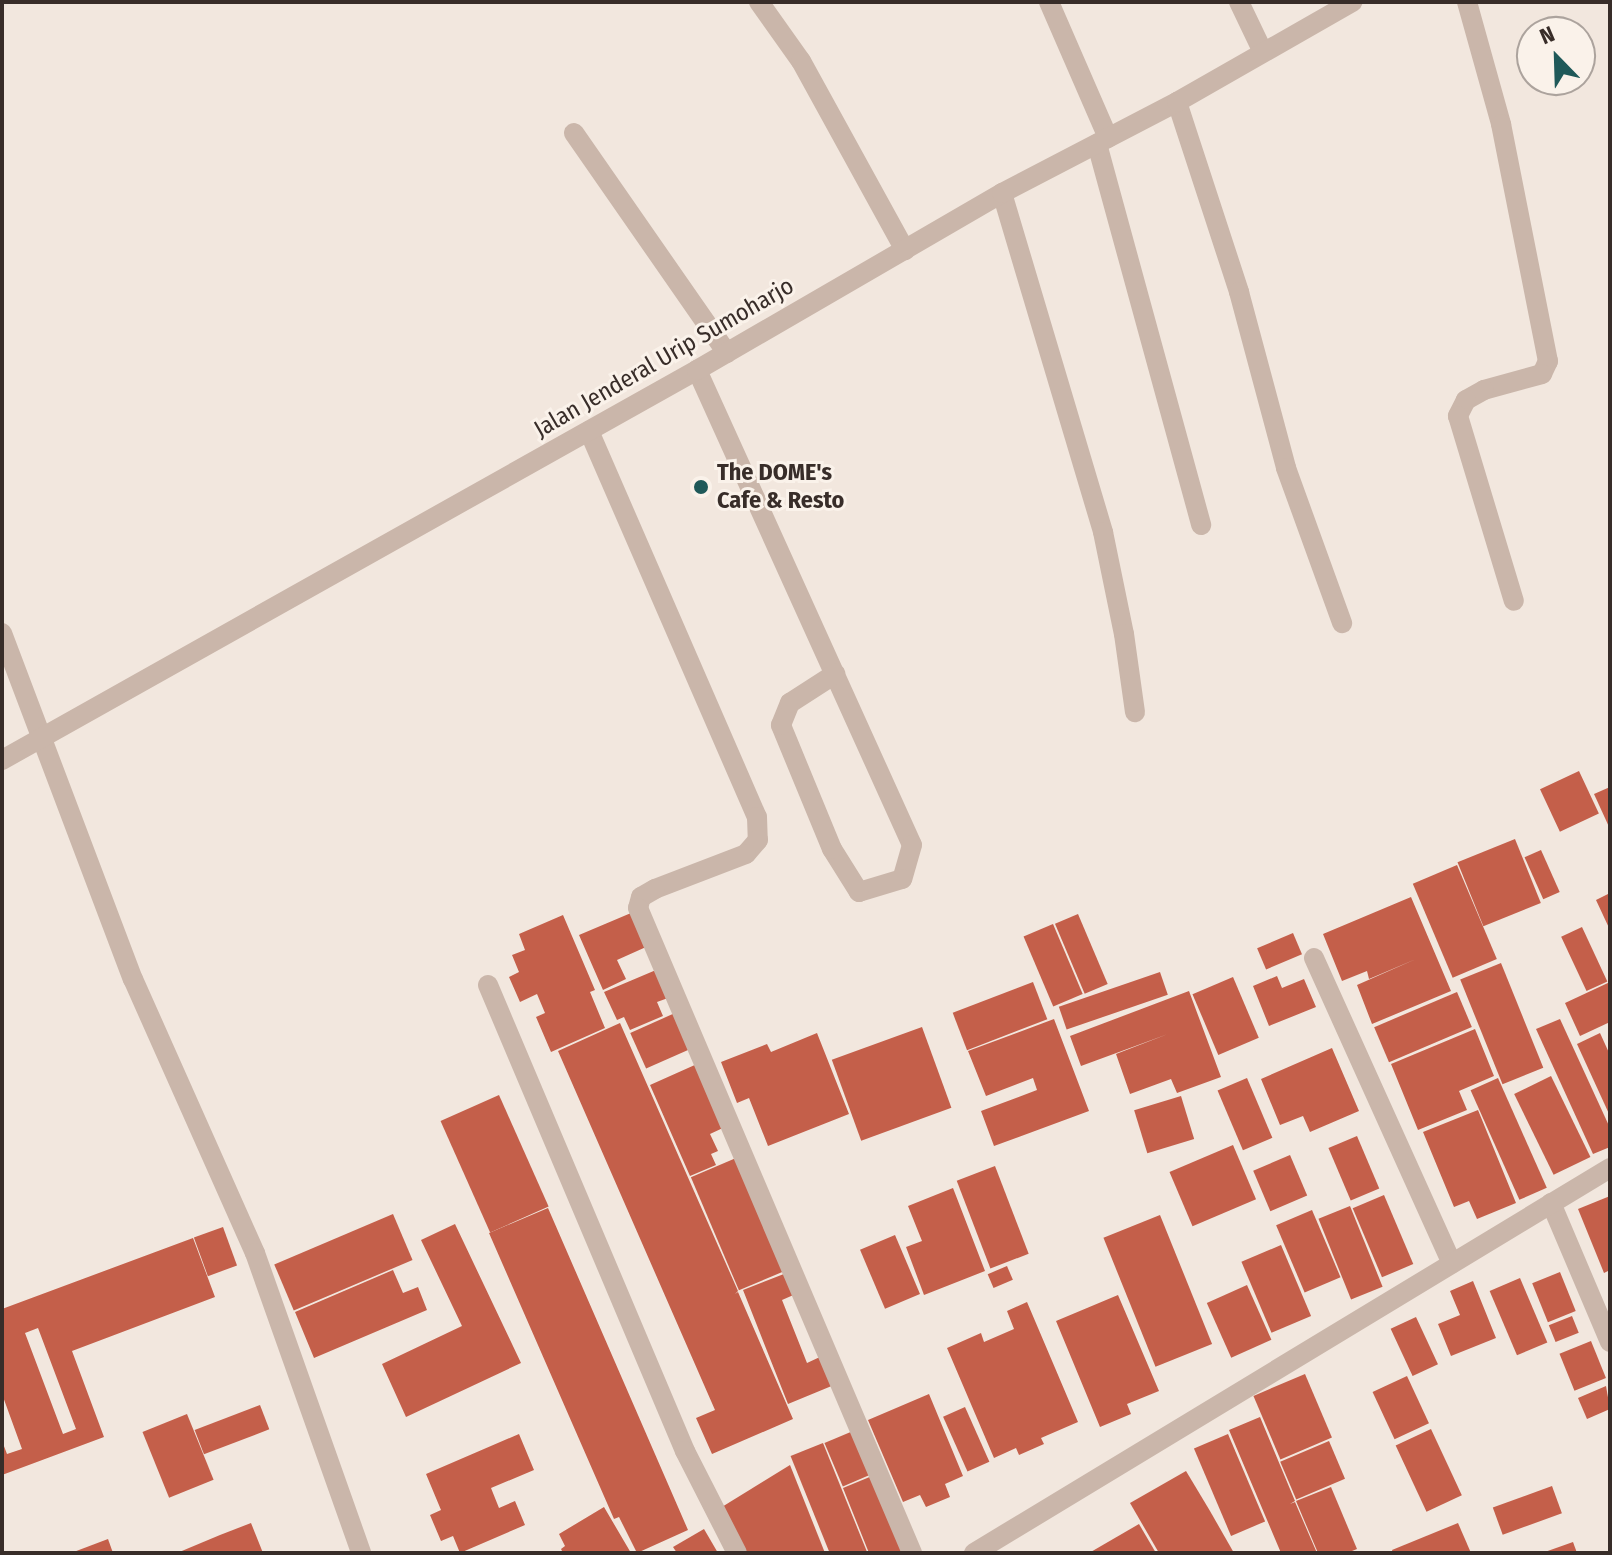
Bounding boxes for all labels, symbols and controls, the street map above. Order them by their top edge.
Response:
north arrow [1516,16,1596,96]
text: N [1536,20,1559,50]
street label: Jalan Jenderal Urip Sumoharjo [529,272,799,444]
place label: The DOME's Cafe & Resto [717,459,844,515]
marker: The DOME's Cafe & Resto [692,478,710,496]

